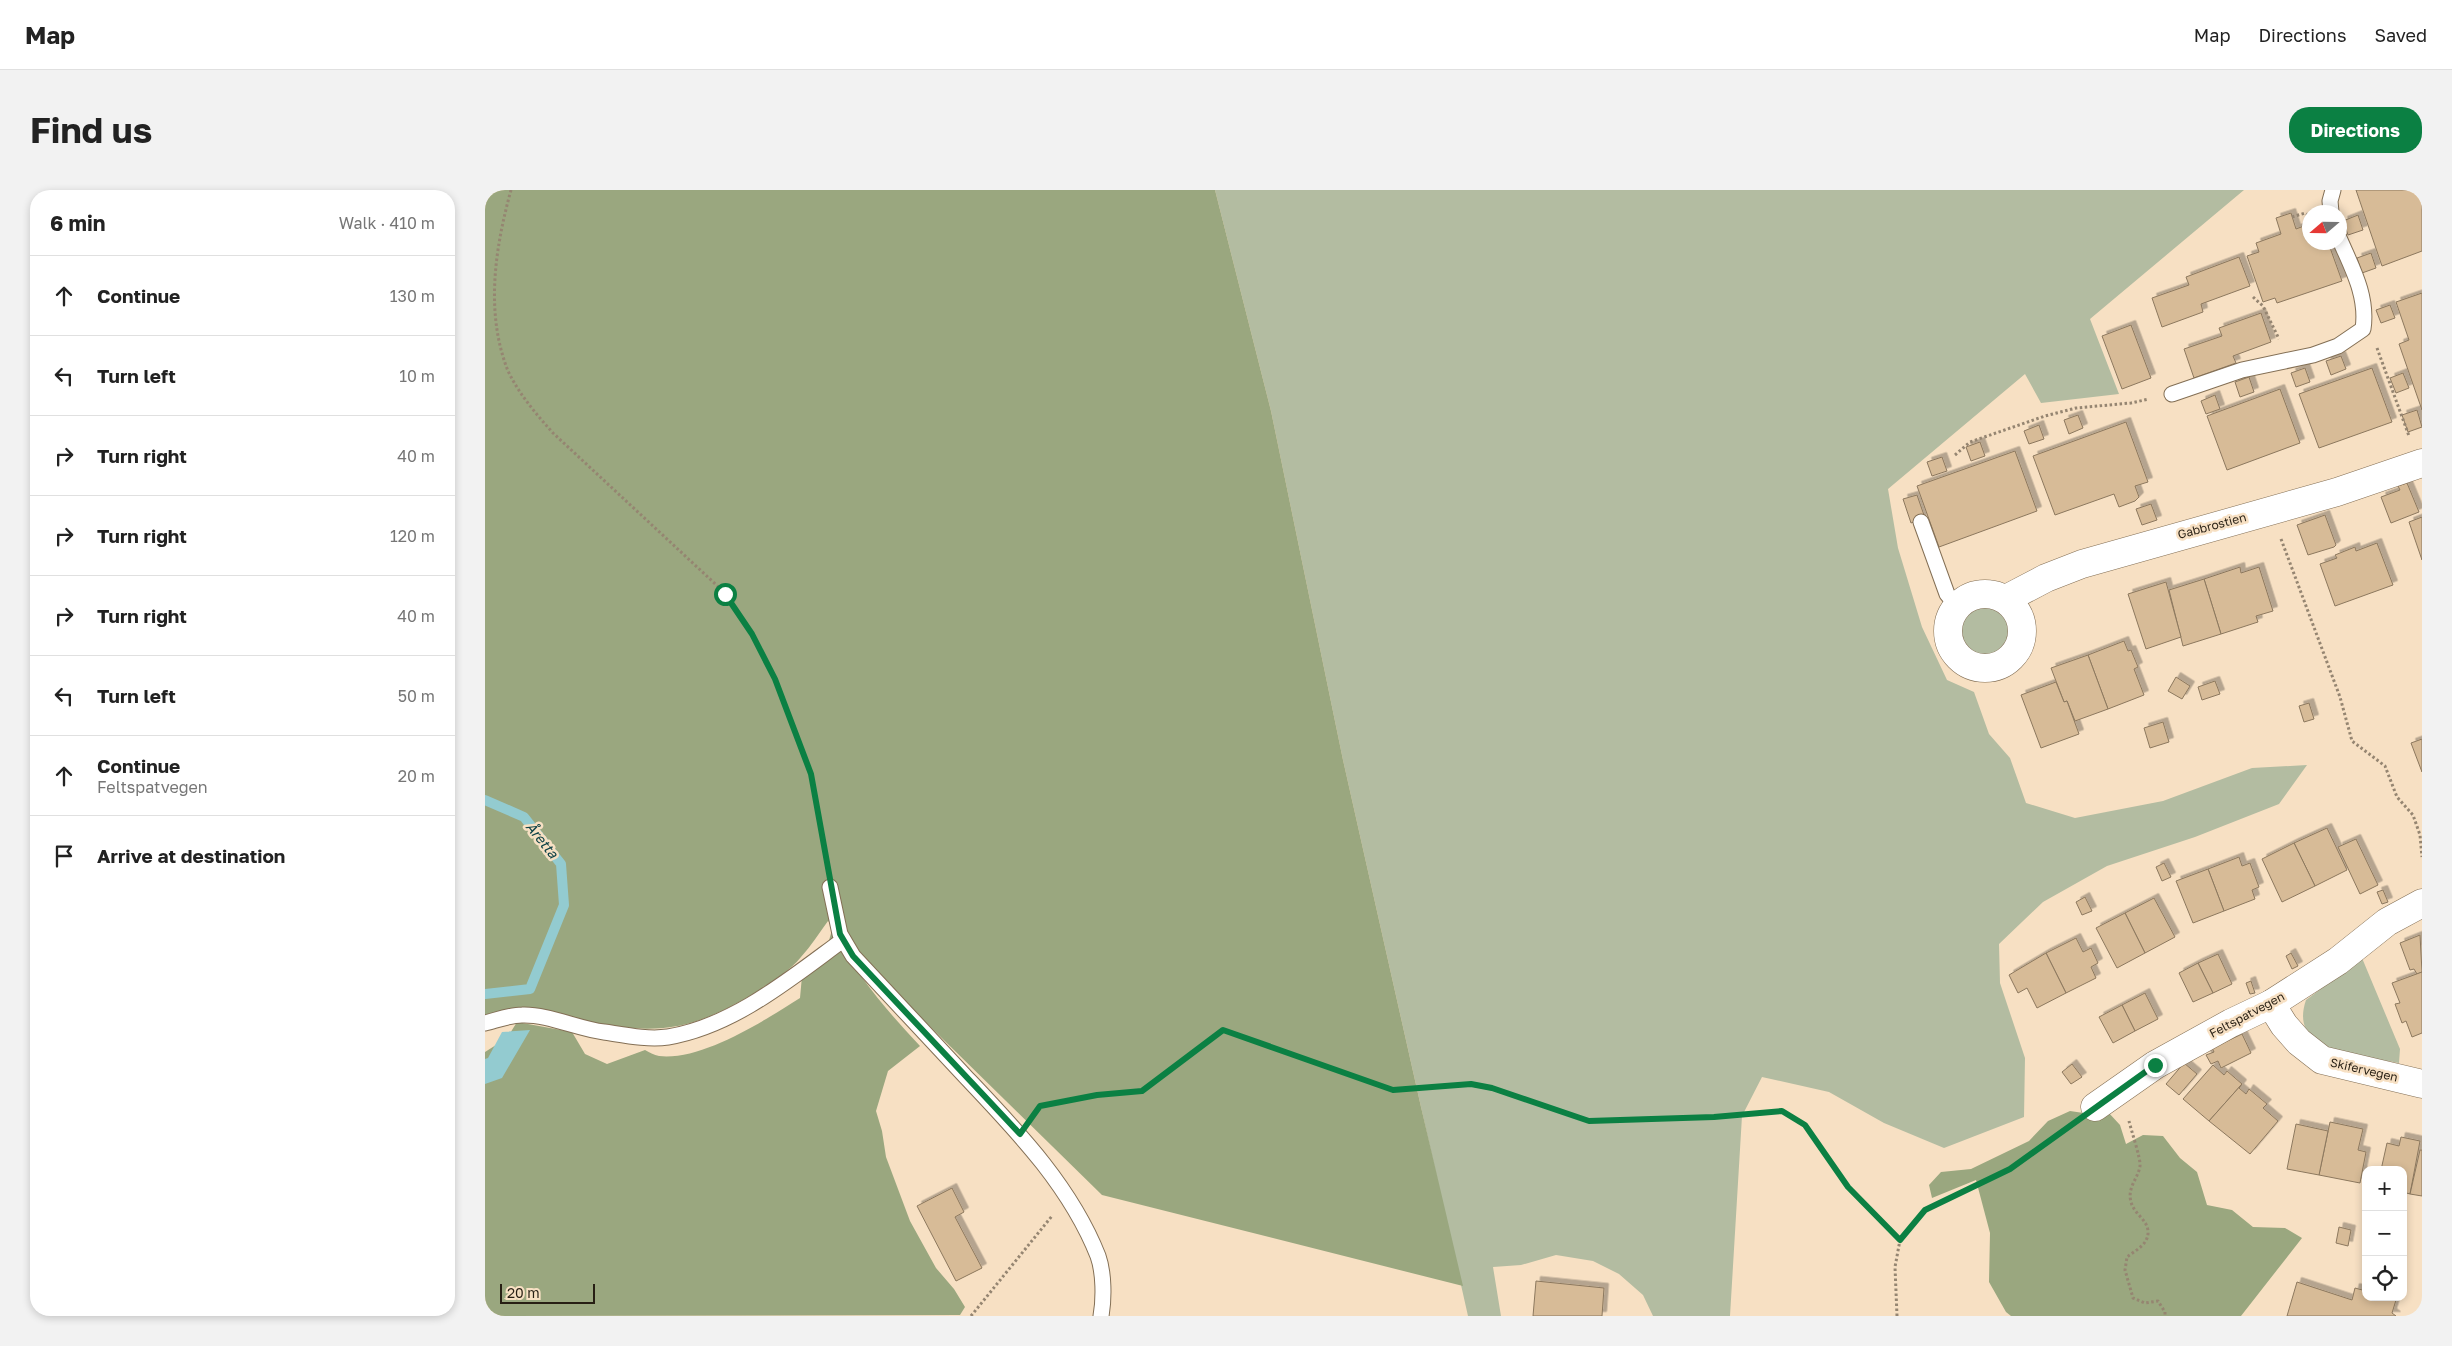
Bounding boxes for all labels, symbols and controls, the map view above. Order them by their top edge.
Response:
text: Map [25,20,75,49]
text: Map [2194,24,2230,46]
text: Directions [2258,24,2346,46]
text: Saved [2374,24,2427,46]
button: Directions [2289,107,2422,153]
text: Find us [30,109,152,151]
north arrow [2302,205,2347,250]
text: 6 min [50,210,105,236]
text: Walk · 410 m [339,213,435,233]
icon: ahead [50,282,78,310]
text: Continue [97,284,180,307]
text: 130 m [390,286,435,306]
icon: left [50,362,78,390]
text: Turn left [97,364,176,387]
text: 10 m [399,366,435,386]
icon: right [50,442,78,470]
text: Turn right [97,444,187,467]
text: 40 m [397,446,435,466]
street label: Gabbrostien [2176,509,2248,542]
icon: right [50,522,78,550]
text: Turn right [97,524,187,547]
text: 120 m [390,526,435,546]
route start [714,583,737,606]
icon: right [50,602,78,630]
text: Turn right [97,604,187,627]
text: 40 m [397,606,435,626]
icon: left [50,682,78,710]
text: Turn left [97,684,176,707]
text: 50 m [398,686,435,706]
text: Continue [97,754,180,777]
icon: ahead [50,762,78,790]
text: 20 m [398,766,435,786]
text: Feltspatvegen [97,777,208,797]
water label: Åretta [523,818,563,862]
icon: arrive [50,842,78,870]
text: Arrive at destination [97,844,285,867]
street label: Feltspatvegen [2207,988,2287,1041]
route end [2144,1054,2167,1077]
street label: Skifervegen [2329,1054,2399,1085]
map controls [2362,1166,2407,1301]
button: + [2362,1166,2407,1211]
button: − [2362,1211,2407,1256]
button: locate [2362,1256,2407,1301]
scale bar [500,1281,595,1304]
text: 20 m [507,1284,540,1301]

